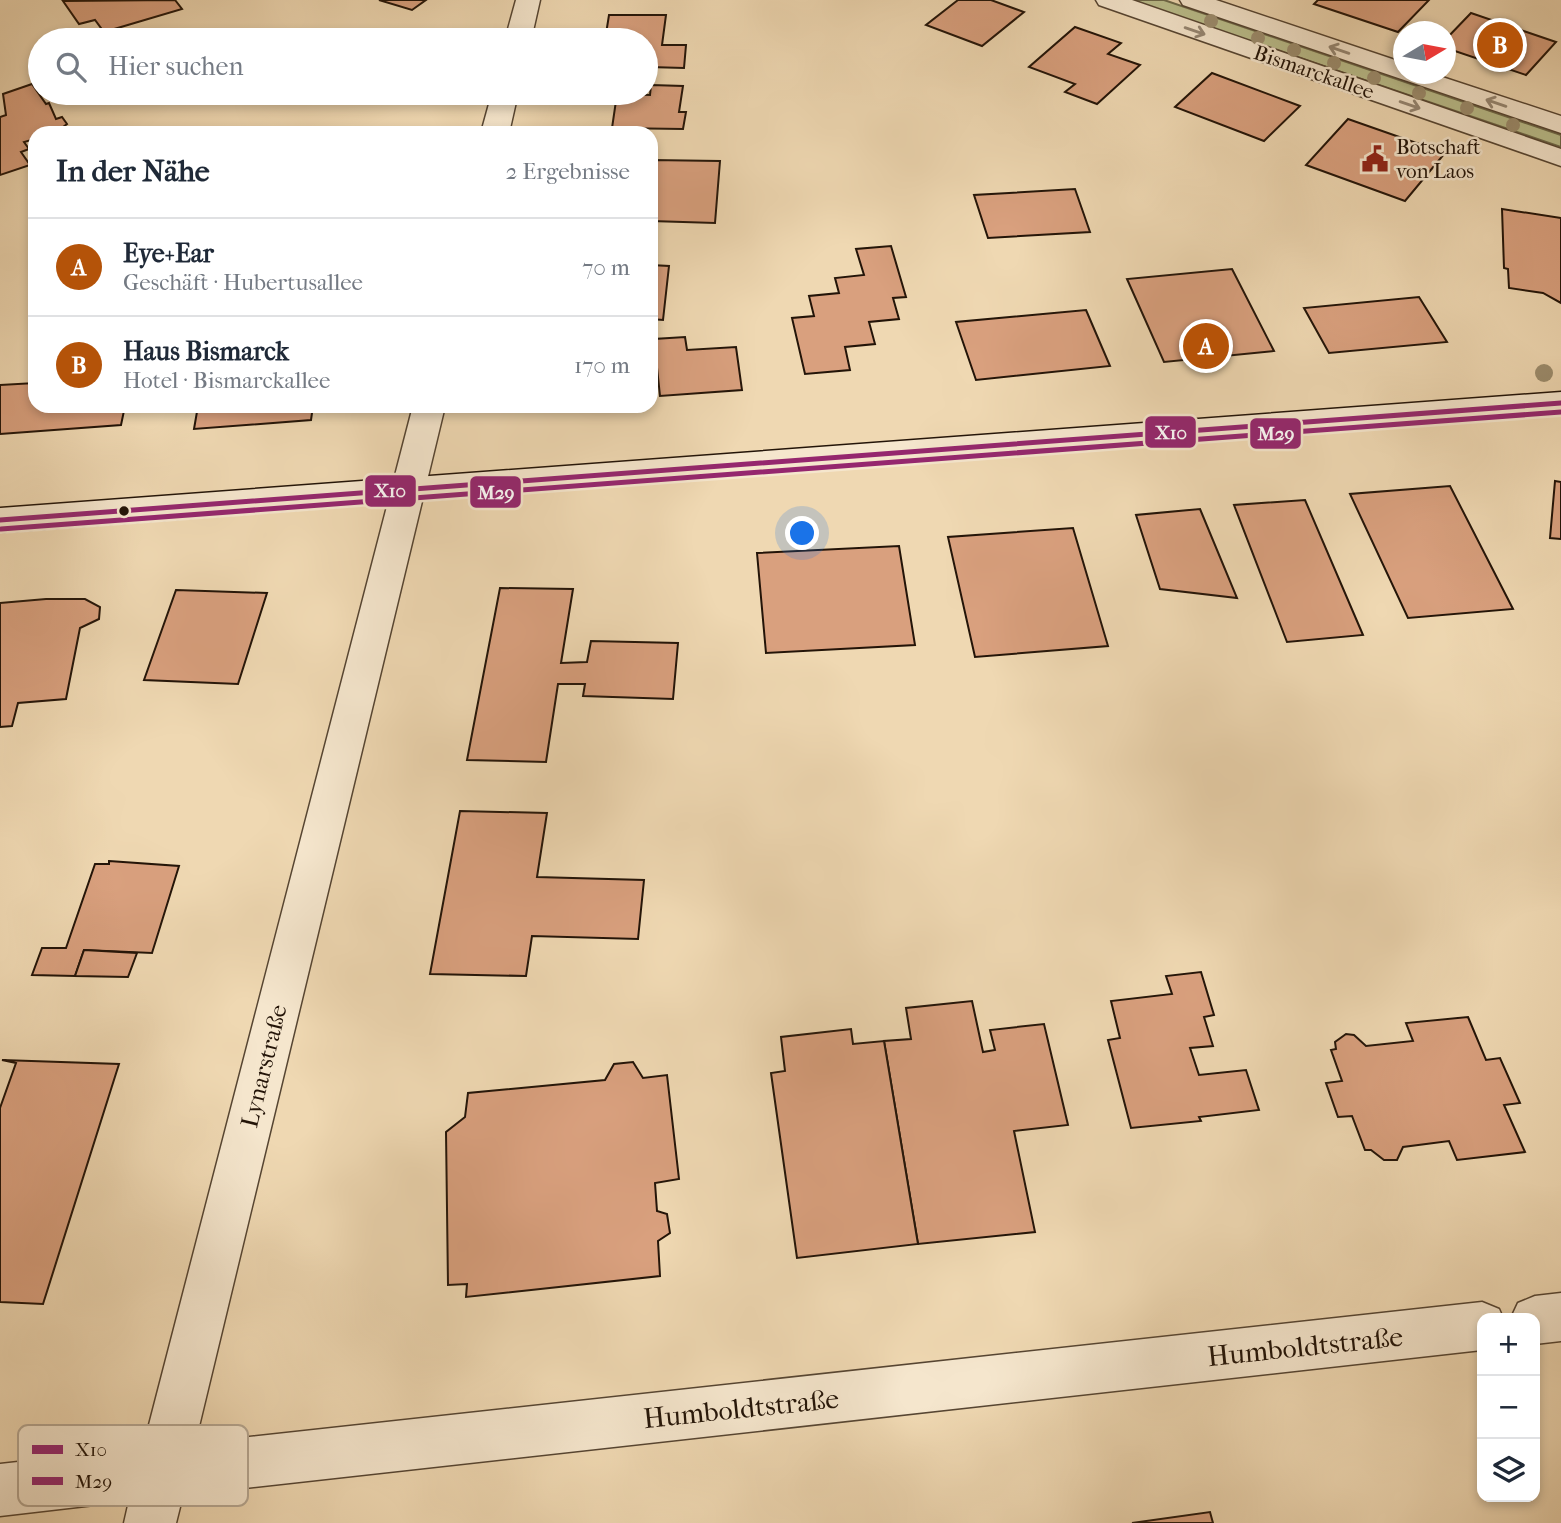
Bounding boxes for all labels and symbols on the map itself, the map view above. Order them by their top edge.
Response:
pin: B [1477,19,1523,71]
north arrow [1393,21,1456,84]
one-way arrow [1184,25,1206,38]
street label: Bismarckallee [1251,40,1377,104]
one-way arrow [1328,43,1350,55]
one-way arrow [1486,96,1508,108]
one-way arrow [1399,99,1421,112]
place label: Botschaft von Laos [1396,135,1481,183]
public building icon: Botschaft von Laos [1360,144,1390,174]
pin: A [1183,320,1229,372]
line badge: X10 [1144,415,1197,449]
line badge: M29 [1249,417,1302,450]
text: X10 [1154,422,1187,444]
text: M29 [1256,423,1295,445]
line badge: X10 [364,474,417,508]
line badge: M29 [469,475,522,509]
text: X10 [373,480,406,502]
text: M29 [476,482,515,504]
unlabelled marker [117,504,131,518]
your location [785,516,819,550]
street label: Lynarstraße [235,1002,293,1130]
street label: Humboldtstraße [1206,1320,1405,1373]
street label: Humboldtstraße [642,1382,841,1435]
legend [18,1425,248,1506]
text: X10 [75,1439,107,1461]
text: M29 [75,1471,112,1493]

